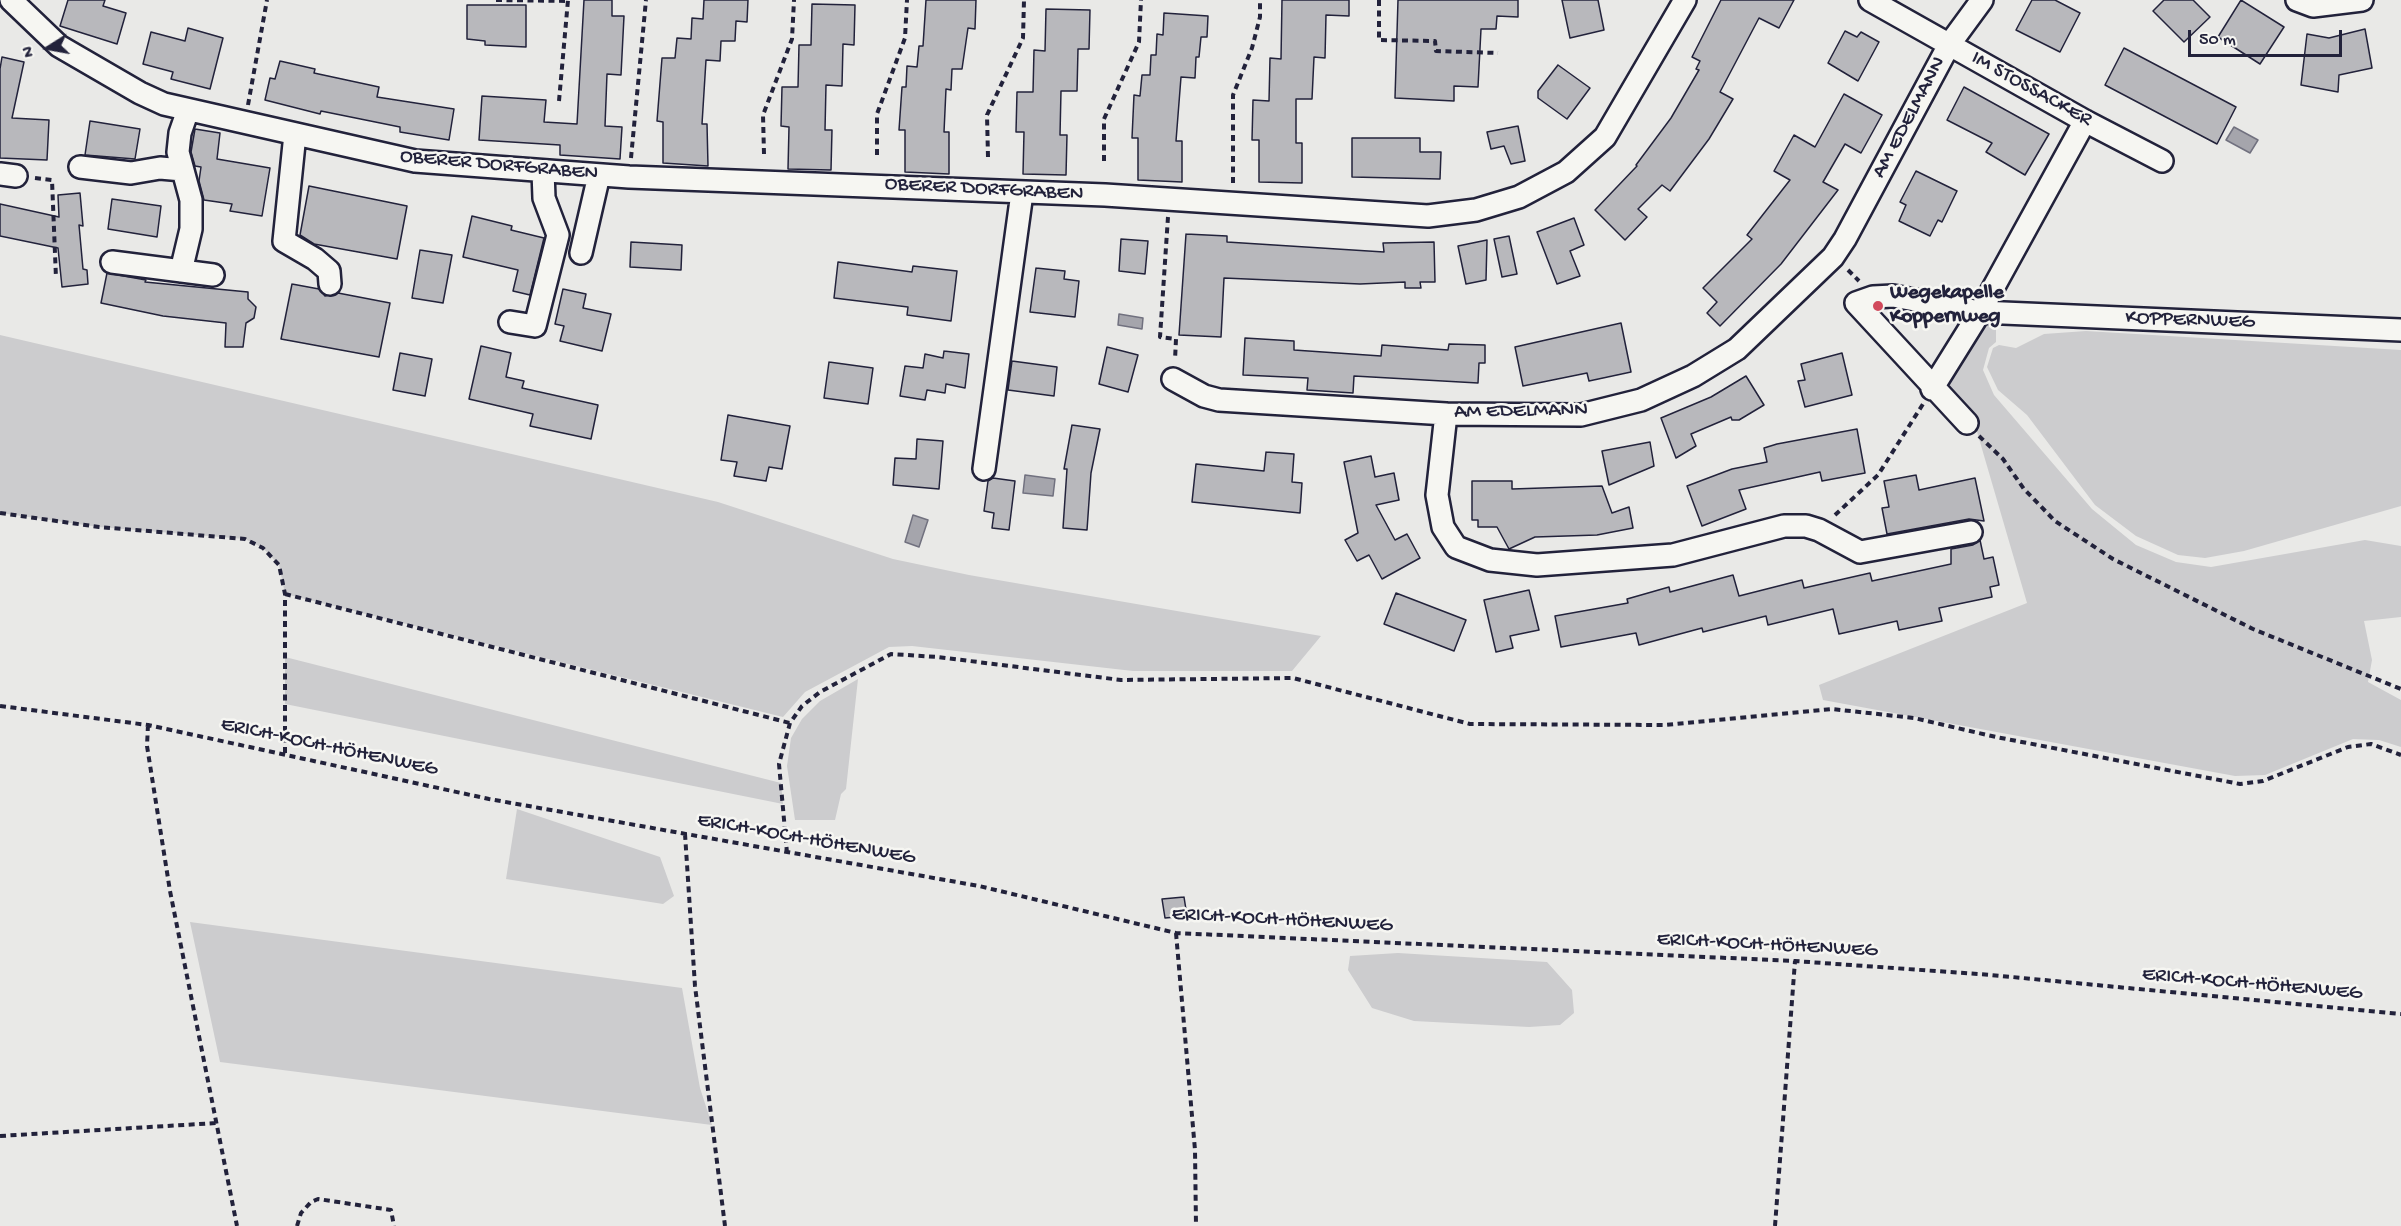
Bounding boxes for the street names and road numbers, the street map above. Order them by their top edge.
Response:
street label: IM STOSSACKER [1966,47,2096,133]
street label: AM EDELMANN [1867,53,1953,183]
street label: OBERER DORFGRABEN [399,145,599,187]
street label: OBERER DORFGRABEN [884,172,1084,208]
street label: KOPPERNWEG [2125,306,2255,336]
street label: AM EDELMANN [1454,398,1588,426]
street label: ERICH-KOCH-HÖHENWEG [218,713,440,783]
street label: ERICH-KOCH-HÖHENWEG [695,808,917,872]
street label: ERICH-KOCH-HÖHENWEG [1171,903,1393,939]
street label: ERICH-KOCH-HÖHENWEG [1656,928,1878,964]
street label: ERICH-KOCH-HÖHENWEG [2141,963,2363,1007]

